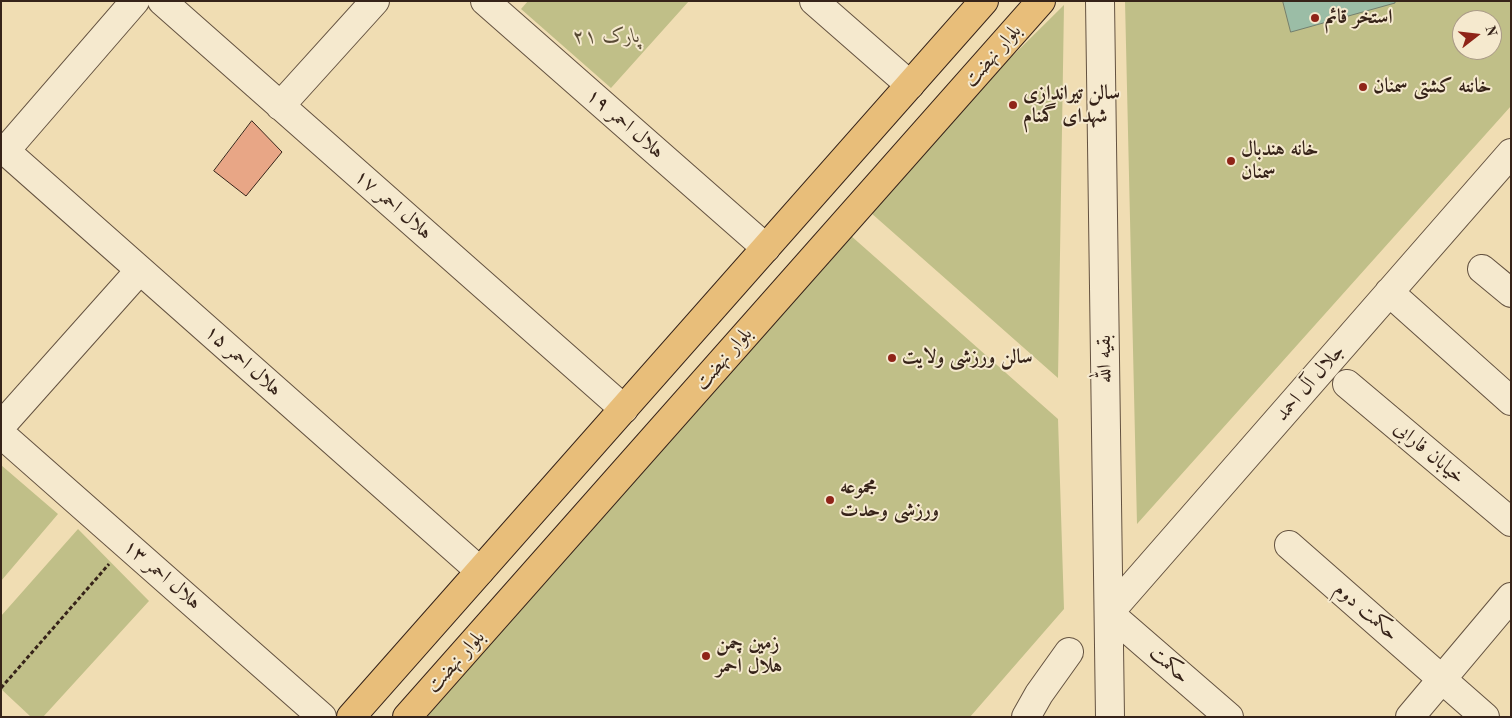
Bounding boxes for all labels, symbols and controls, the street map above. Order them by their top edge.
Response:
place label: استخر قائم [1325,6,1393,30]
north arrow [1452,10,1502,60]
marker: استخر قائم [1309,12,1321,24]
street label: بلوار نهضت [959,19,1027,93]
text: N [1482,24,1499,38]
park label: پارک ۲۱ [574,25,640,49]
place label: خاننه کشتی سمنان [1373,75,1491,99]
marker: خاننه کشتی سمنان [1357,81,1369,93]
place label: سالن تیراندازی شهدای گمنام [1023,82,1120,129]
street label: هلال احمر ۱۹ [581,84,669,164]
marker: سالن تیراندازی شهدای گمنام [1007,99,1019,111]
place label: خانه هندبال سمنان [1241,138,1318,185]
marker: خانه هندبال سمنان [1225,155,1237,167]
street label: هلال احمر ۱۷ [349,165,437,245]
street label: هلال احمر ۱۵ [200,320,286,402]
street label: بلوار نهضت [690,322,758,396]
street label: بقیه الله [1093,335,1117,383]
street label: جلال آل احمد [1270,340,1350,426]
place label: سالن ورزشی ولایت [902,346,1033,370]
marker: سالن ورزشی ولایت [886,352,898,364]
street label: خیابان فارابی [1389,416,1469,490]
place label: مجموعه ورزشی وحدت [840,476,939,523]
marker: مجموعه ورزشی وحدت [824,494,836,506]
street label: هلال احمر ۱۳ [118,535,206,615]
street label: حکمت دوم [1329,578,1403,646]
street label: بلوار نهضت [422,626,490,698]
place label: زمین چمن هلال احمر [716,632,782,679]
street label: حکمت [1144,641,1194,689]
marker: زمین چمن هلال احمر [700,650,712,662]

